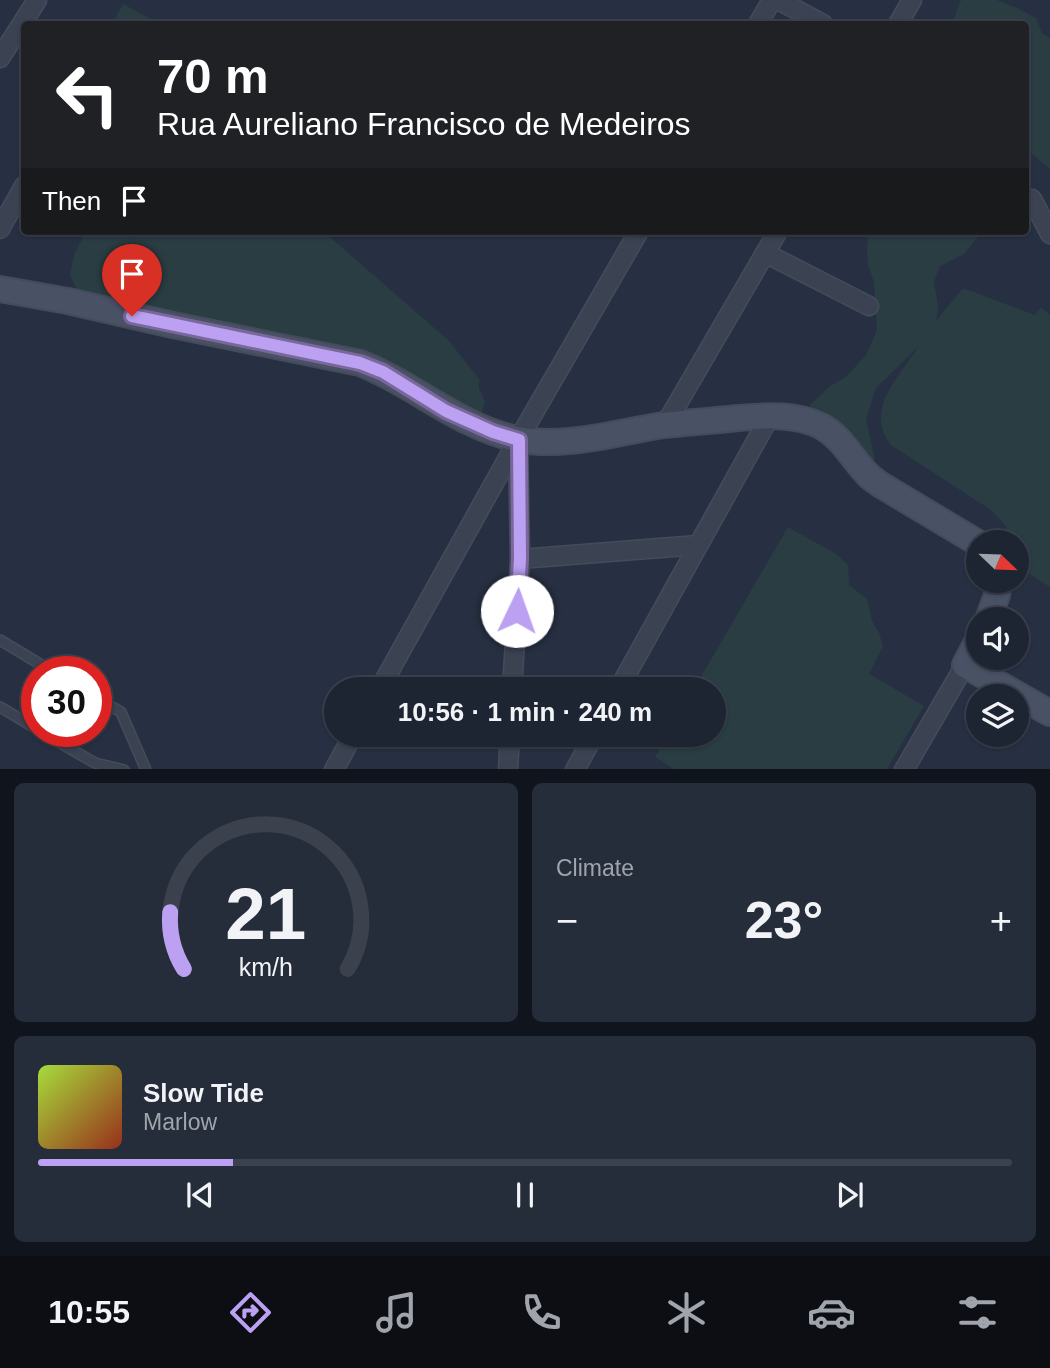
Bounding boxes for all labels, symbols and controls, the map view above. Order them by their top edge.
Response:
icon: left [42,49,133,140]
text: 70 m [157,49,269,103]
text: Rua Aureliano Francisco de Medeiros [157,106,691,142]
icon: arrive [115,182,153,220]
text: Then [42,186,101,216]
pin [102,244,162,316]
icon: arrive [113,255,151,293]
north arrow [966,530,1029,593]
map controls [966,530,1029,747]
position arrow [480,574,554,648]
button: sound [966,607,1029,670]
speed limit sign: 30 [21,656,112,747]
button: layers [966,684,1029,747]
text: 10:56 · 1 min · 240 m [398,697,652,727]
text: Climate [556,855,634,881]
text: 21 [226,873,306,954]
text: 23° [745,891,823,949]
text: − [556,900,578,942]
text: + [990,900,1012,942]
text: km/h [239,952,293,980]
text: Slow Tide [143,1078,264,1108]
text: Marlow [143,1109,217,1135]
icon: previous [181,1176,219,1214]
icon: pause [506,1176,544,1214]
icon: next [831,1176,869,1214]
icon: directions [226,1288,275,1337]
icon: music [372,1288,421,1337]
icon: phone [517,1288,566,1337]
icon: climate [662,1288,711,1337]
icon: car [807,1288,856,1337]
icon: filters [953,1288,1002,1337]
text: 10:55 [48,1294,130,1330]

